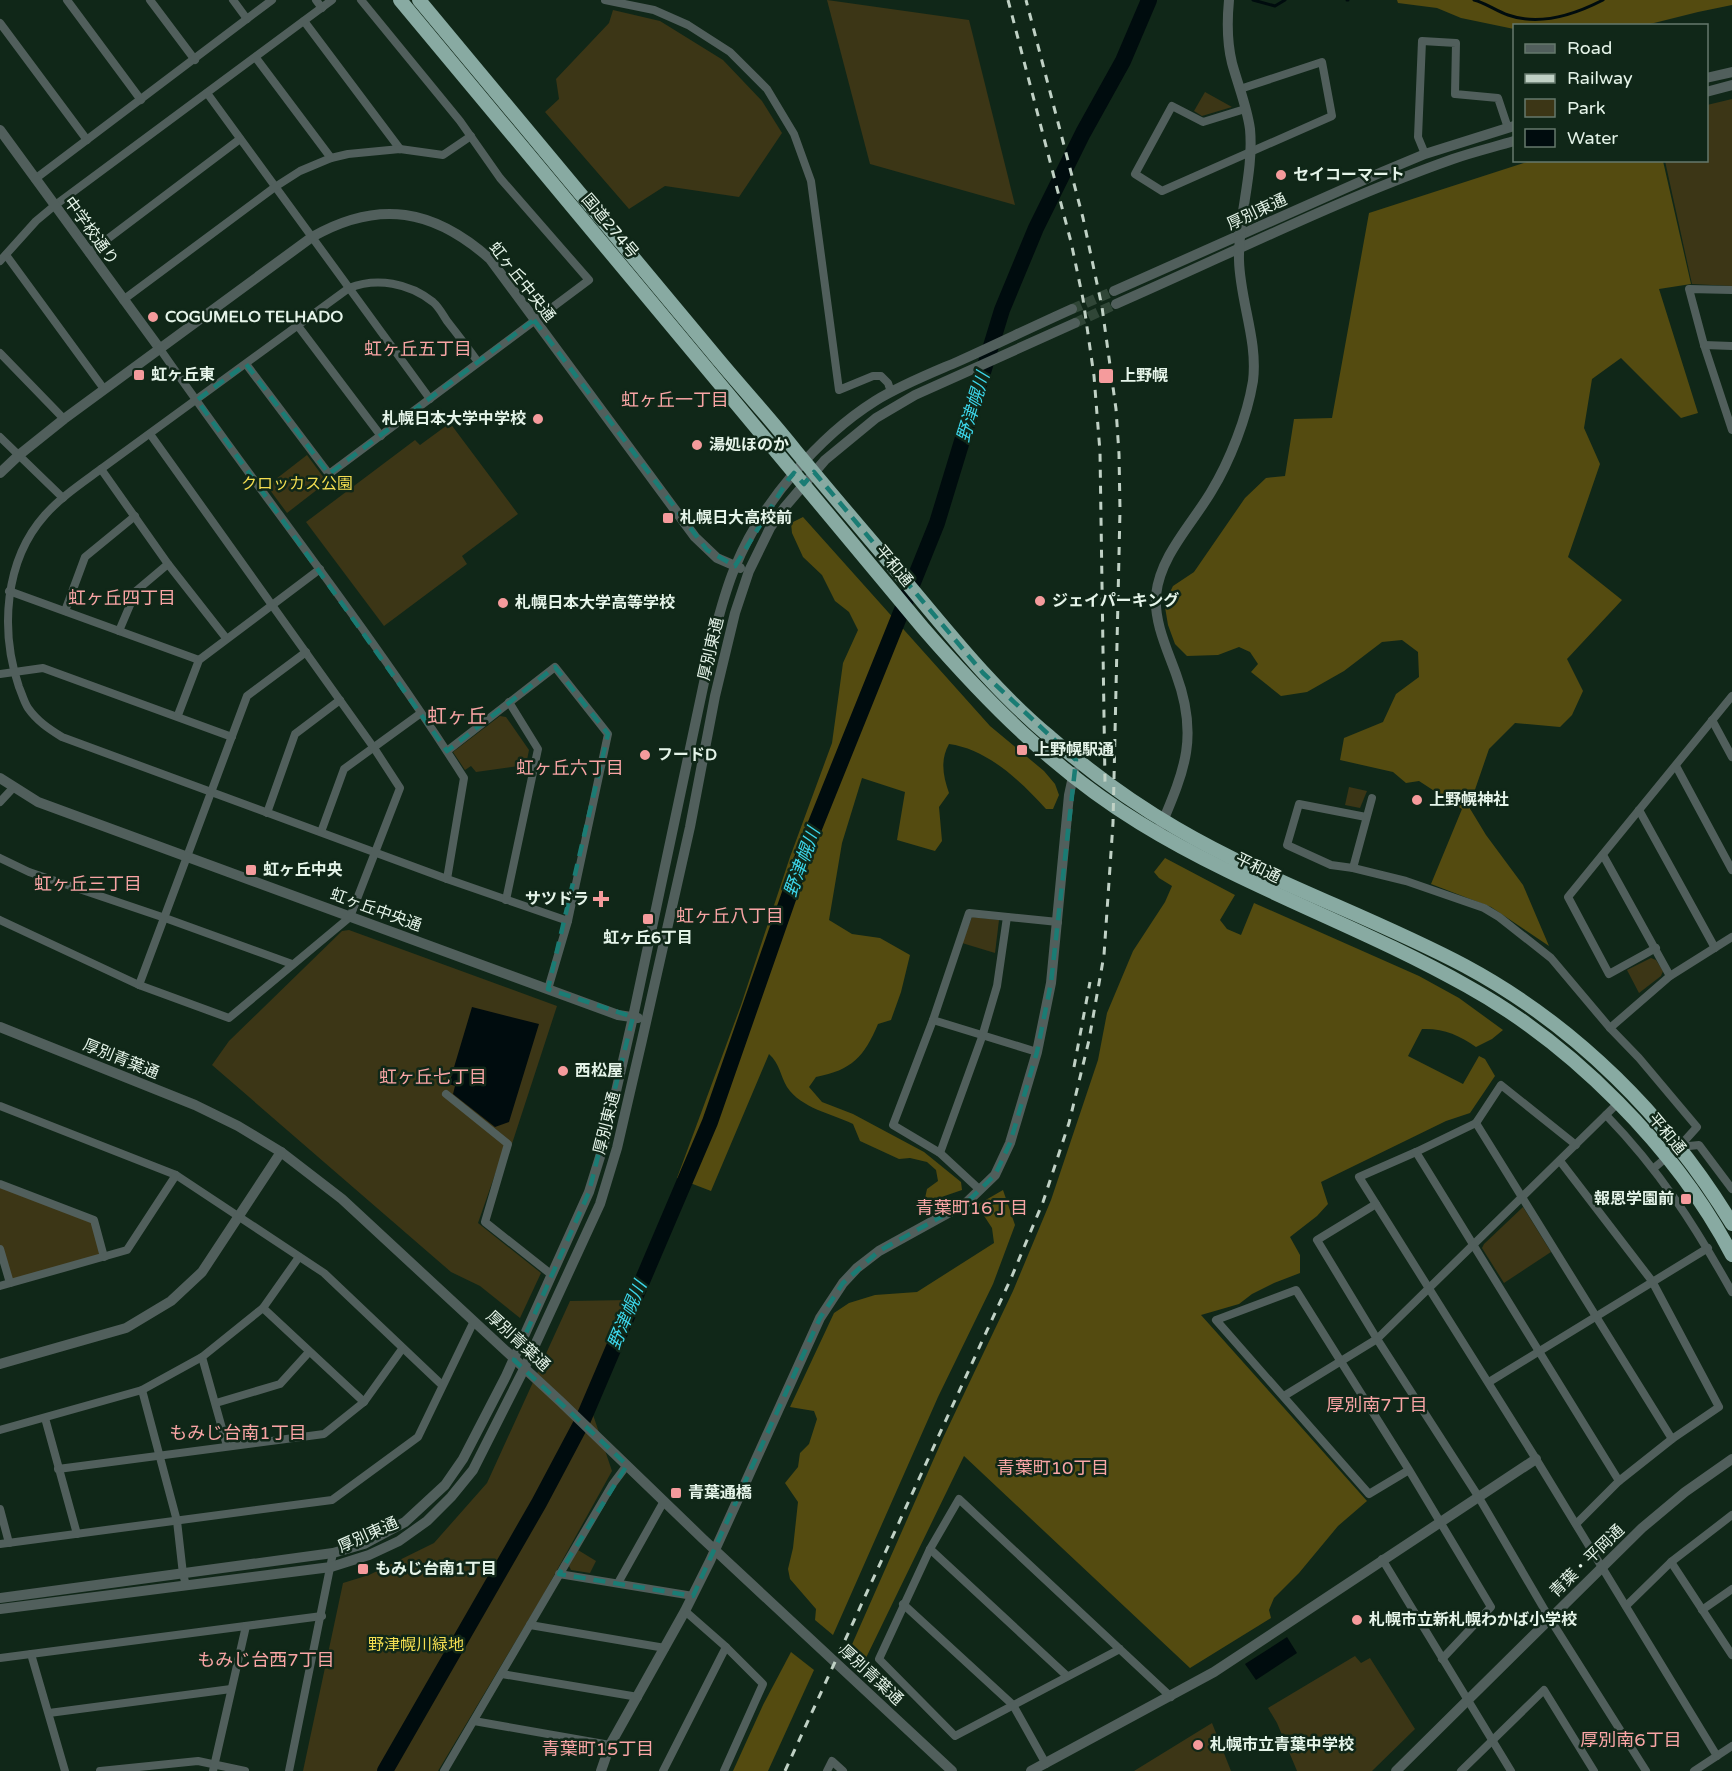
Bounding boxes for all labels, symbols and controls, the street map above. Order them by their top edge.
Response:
legend [1513,24,1708,162]
text: Road [1567,37,1612,59]
text: Railway [1567,67,1633,89]
text: Park [1567,97,1606,119]
text: Water [1567,127,1618,149]
place label: セイコーマート [1293,165,1405,185]
marker: セイコーマート [1274,168,1288,182]
street label: 厚別東通 [1224,189,1290,235]
street label: 国道274号 [577,190,643,262]
street label: 中学校通り [59,193,123,269]
street label: 虹ヶ丘中央通 [485,238,559,326]
place label: COGUMELO TELHADO [165,307,343,327]
marker: COGUMELO TELHADO [146,310,160,324]
district label: 虹ヶ丘五丁目 [364,338,472,360]
place label: 虹ヶ丘東 [151,365,215,385]
place label: 上野幌 [1120,366,1168,386]
water label: 野津幌川 [952,367,995,445]
marker: 上野幌 [1097,367,1115,385]
marker: 虹ヶ丘東 [132,368,146,382]
district label: 虹ヶ丘一丁目 [621,389,729,411]
place label: 札幌日本大学中学校 [382,409,526,429]
marker: 札幌日本大学中学校 [531,412,545,426]
place label: 湯処ほのか [709,435,789,455]
marker: 湯処ほのか [690,438,704,452]
park label: クロッカス公園 [241,474,353,494]
place label: 札幌日大高校前 [680,508,792,528]
marker: 札幌日大高校前 [661,511,675,525]
street label: 平和通 [871,541,917,591]
district label: 虹ヶ丘四丁目 [68,587,176,609]
place label: ジェイパーキング [1052,591,1179,611]
place label: 札幌日本大学高等学校 [515,593,675,613]
marker: ジェイパーキング [1033,594,1047,608]
marker: 札幌日本大学高等学校 [496,596,510,610]
street label: 厚別東通 [694,616,728,682]
district label: 虹ヶ丘 [427,705,487,729]
place label: 上野幌駅通 [1034,740,1114,760]
marker: 上野幌駅通 [1015,743,1029,757]
place label: フードD [657,745,717,765]
marker: フードD [638,748,652,762]
district label: 虹ヶ丘六丁目 [516,757,624,779]
place label: 上野幌神社 [1429,790,1509,810]
marker: 上野幌神社 [1410,793,1424,807]
water label: 野津幌川 [779,823,825,900]
street label: 平和通 [1232,848,1284,888]
place label: 虹ヶ丘中央 [263,860,343,880]
marker: 虹ヶ丘中央 [244,863,258,877]
district label: 虹ヶ丘三丁目 [34,873,142,895]
street label: 虹ヶ丘中央通 [327,884,425,936]
place label: サツドラ [525,889,589,909]
marker: サツドラ [594,892,608,906]
district label: 虹ヶ丘八丁目 [676,905,784,927]
marker: 虹ヶ丘6丁目 [641,912,655,926]
place label: 虹ヶ丘6丁目 [603,928,693,948]
street label: 厚別青葉通 [80,1035,162,1083]
place label: 西松屋 [575,1061,623,1081]
marker: 西松屋 [556,1064,570,1078]
district label: 虹ヶ丘七丁目 [379,1066,487,1088]
street label: 厚別東通 [590,1090,624,1156]
street label: 平和通 [1644,1109,1690,1159]
place label: 報恩学園前 [1594,1189,1674,1209]
marker: 報恩学園前 [1679,1192,1693,1206]
district label: 青葉町16丁目 [916,1197,1028,1219]
water label: 野津幌川 [603,1276,652,1352]
street label: 厚別青葉通 [482,1306,554,1376]
district label: 厚別南7丁目 [1326,1394,1428,1416]
district label: もみじ台南1丁目 [169,1422,307,1444]
district label: 青葉町10丁目 [997,1457,1109,1479]
place label: 青葉通橋 [688,1483,752,1503]
marker: 青葉通橋 [669,1486,683,1500]
street label: 厚別東通 [335,1513,401,1557]
street label: 青葉・平岡通 [1546,1520,1628,1602]
place label: もみじ台南1丁目 [375,1559,497,1579]
marker: もみじ台南1丁目 [356,1562,370,1576]
place label: 札幌市立新札幌わかば小学校 [1369,1610,1577,1630]
marker: 札幌市立新札幌わかば小学校 [1350,1613,1364,1627]
park label: 野津幌川緑地 [368,1635,464,1655]
street label: 厚別青葉通 [835,1640,907,1710]
district label: もみじ台西7丁目 [197,1649,335,1671]
district label: 厚別南6丁目 [1580,1729,1682,1751]
place label: 札幌市立青葉中学校 [1210,1735,1354,1755]
district label: 青葉町15丁目 [542,1738,654,1760]
marker: 札幌市立青葉中学校 [1191,1738,1205,1752]

